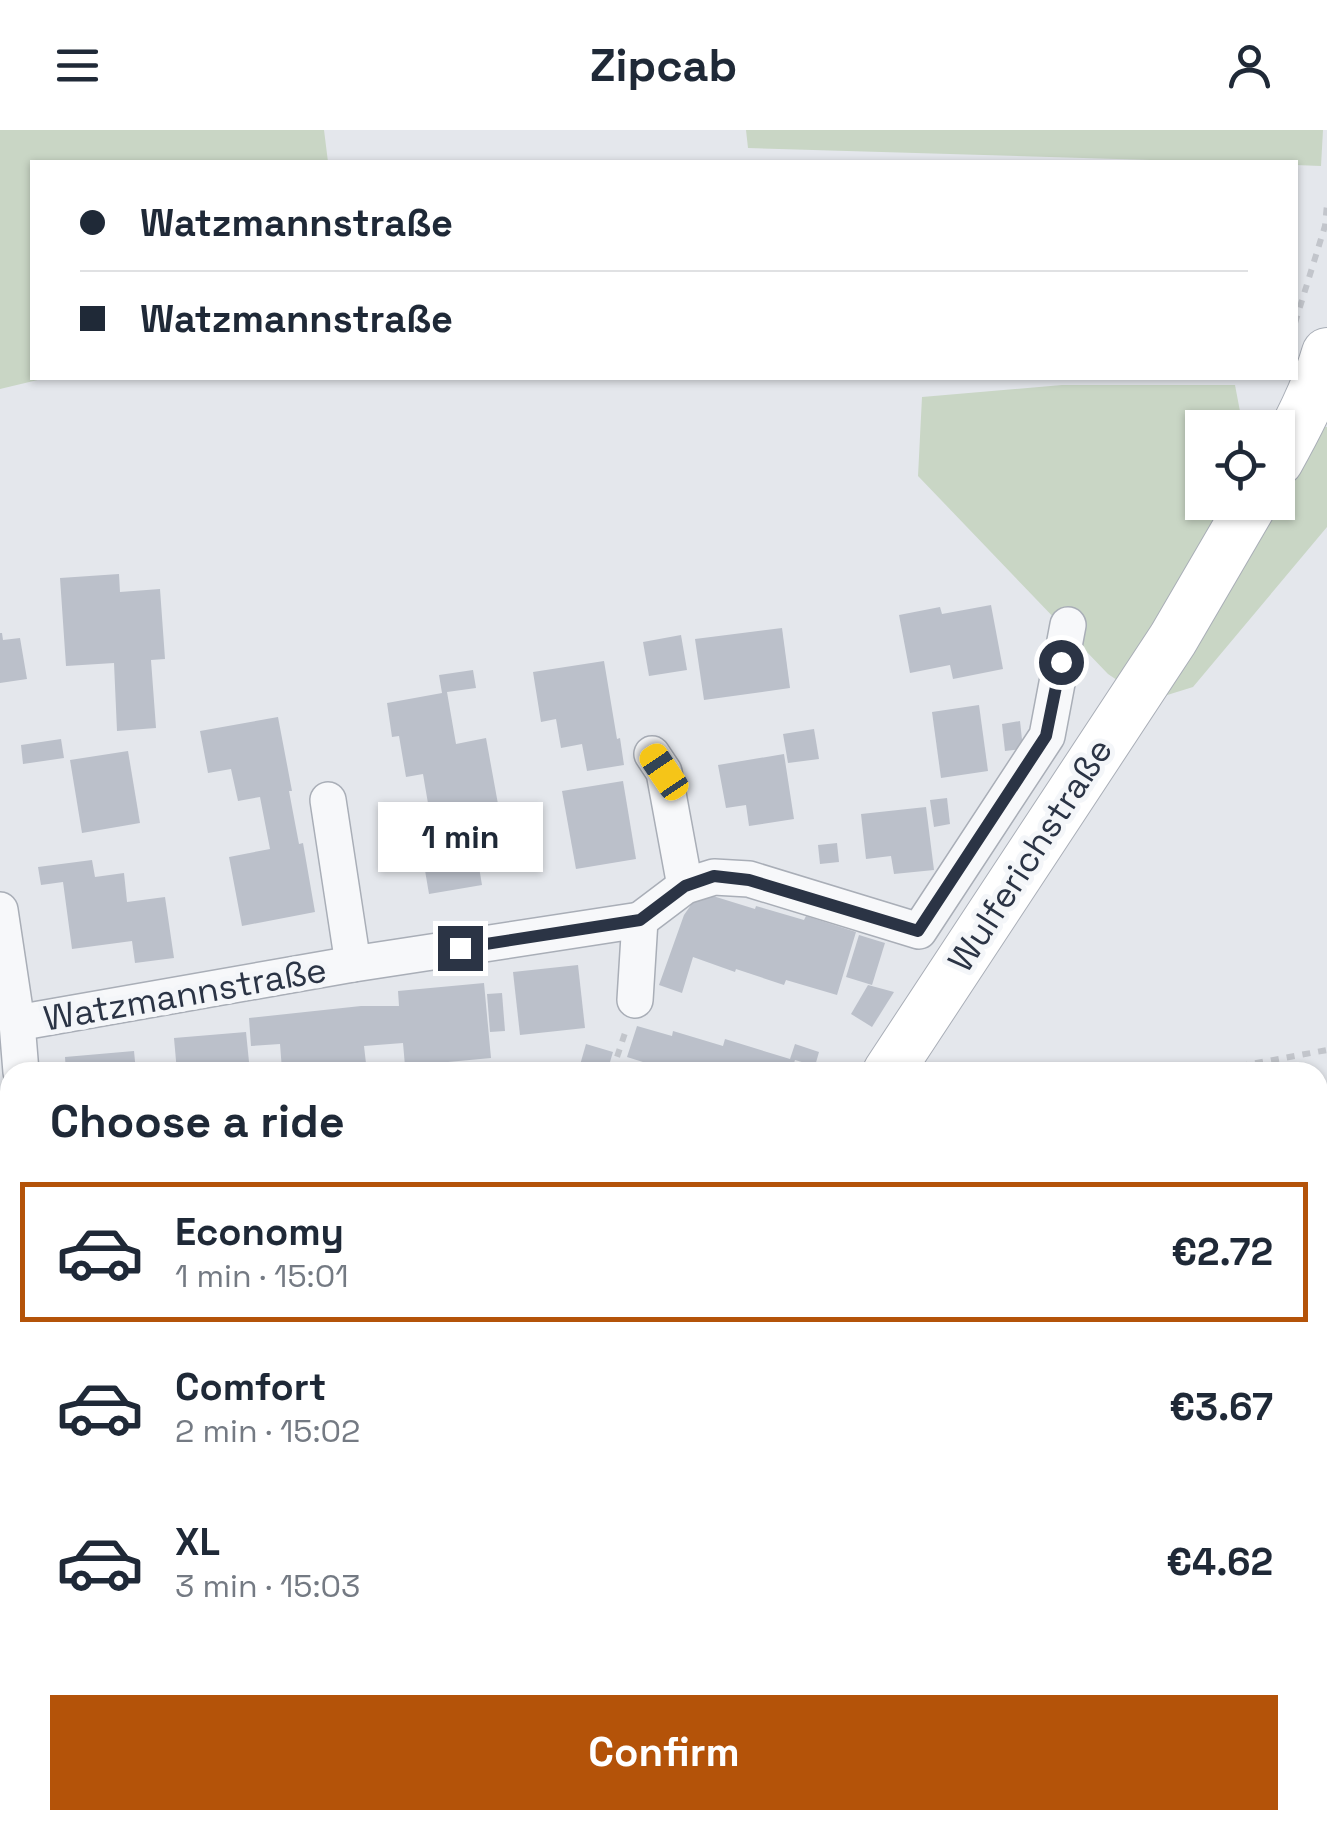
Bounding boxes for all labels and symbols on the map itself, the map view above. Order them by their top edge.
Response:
route start [1039,640,1084,685]
street label: Wulferichstraße [938,730,1122,980]
car [635,739,693,805]
callout: 1 min [378,803,542,873]
route end [438,926,483,971]
street label: Watzmannstraße [40,947,330,1041]

